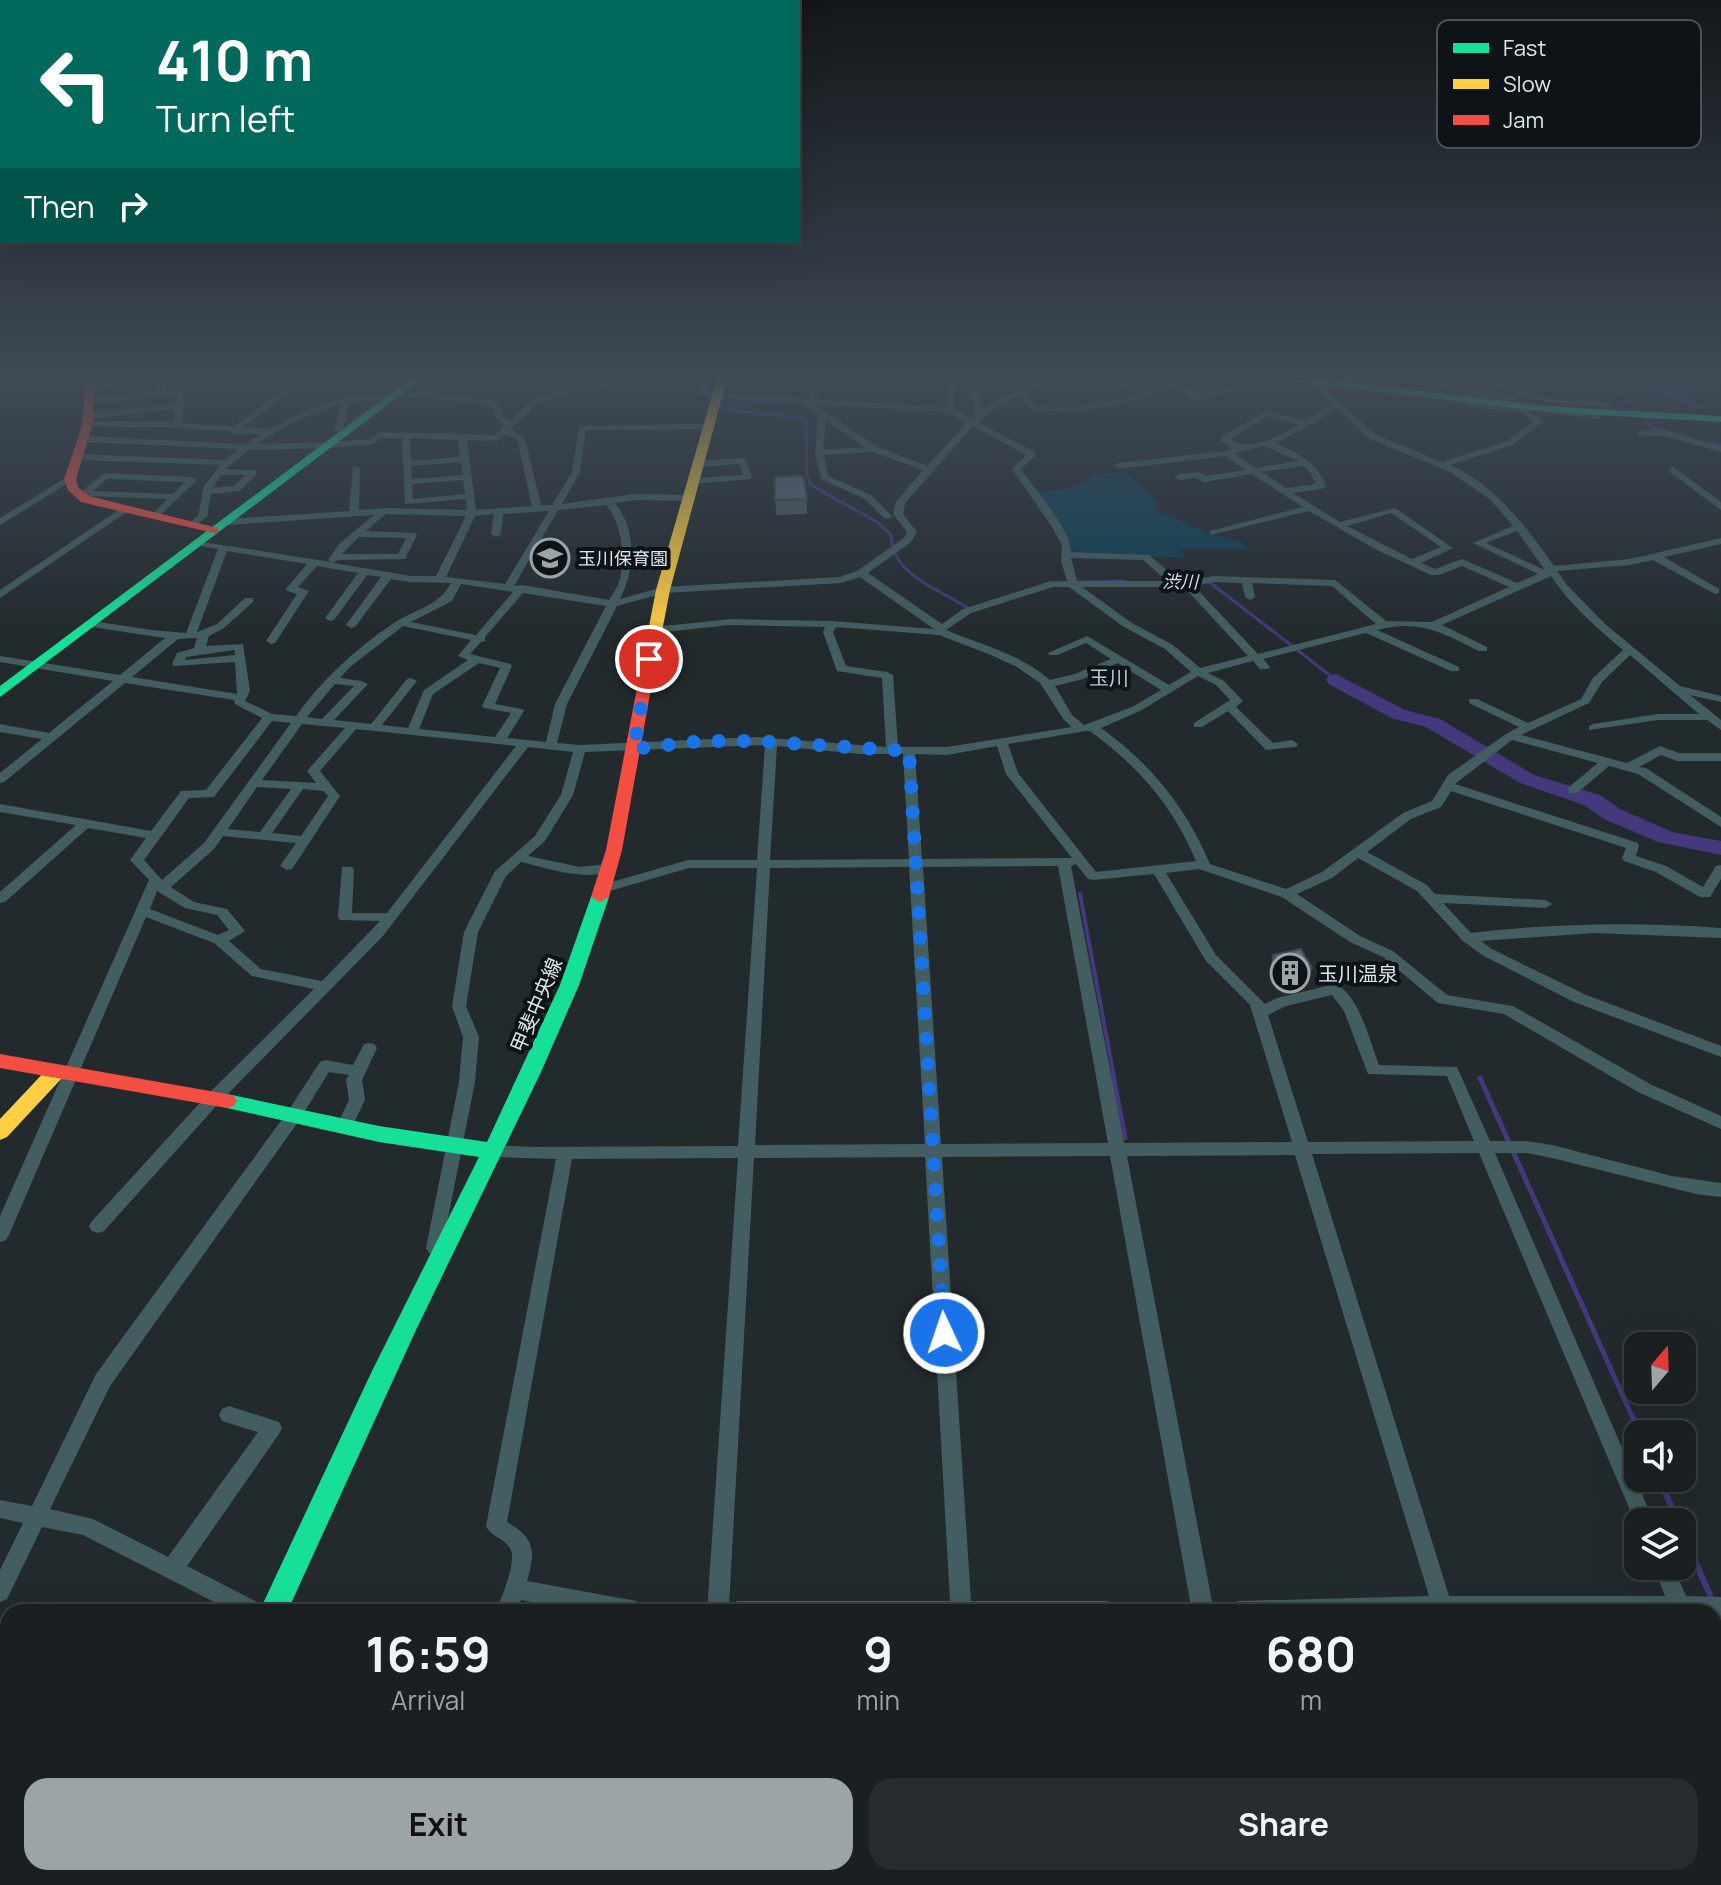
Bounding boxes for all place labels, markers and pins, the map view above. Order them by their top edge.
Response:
school or university icon: 玉川保育園 [529,537,571,579]
place label: 玉川保育園 [578,546,668,570]
pin [615,625,683,693]
building icon: 玉川温泉 [1269,952,1311,994]
place label: 玉川温泉 [1318,960,1398,987]

